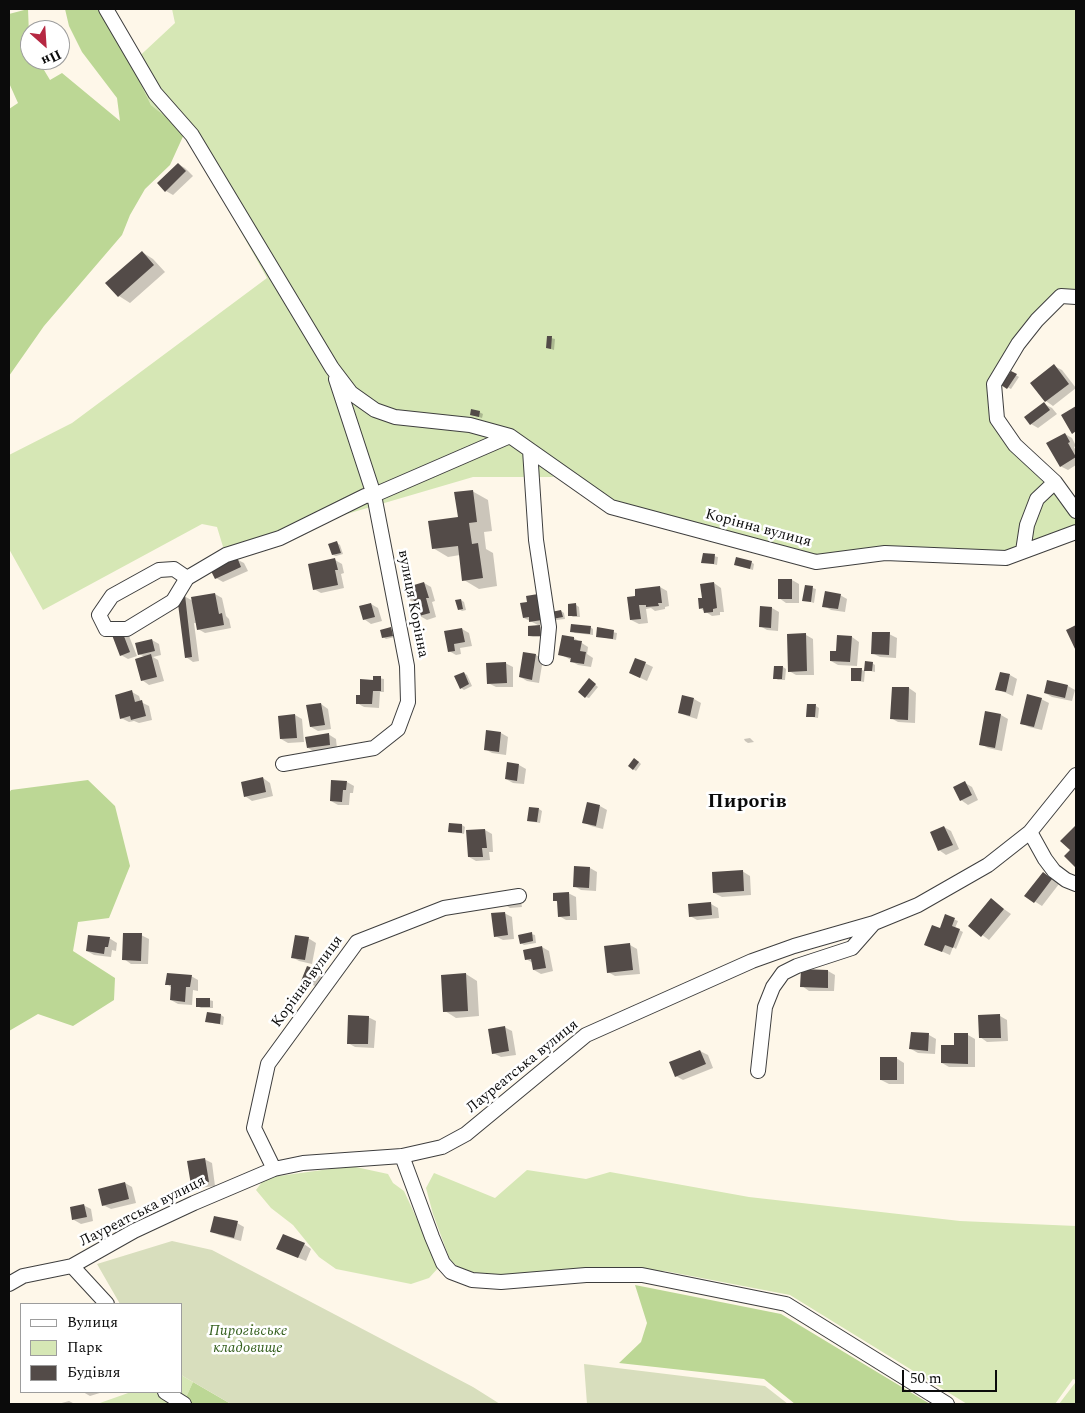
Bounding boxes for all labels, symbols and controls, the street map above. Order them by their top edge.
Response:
north arrow [20,20,70,70]
text: Пн [38,44,65,72]
street label: Корінна вулиця [703,506,813,552]
street label: вулиця Корінна [393,549,431,659]
district label: Пирогів [708,791,786,815]
street label: Корінна вулиця [269,932,347,1032]
street label: Лауреатська вулиця [463,1016,583,1118]
street label: Лауреатська вулиця [77,1173,209,1251]
legend [20,1303,182,1393]
text: Вулиця [67,1311,118,1334]
park label: Пирогівське кладовище [209,1323,287,1358]
text: Парк [67,1336,103,1359]
scale bar [905,1360,1000,1392]
text: Будівля [67,1361,121,1384]
text: 50 m [910,1367,942,1390]

